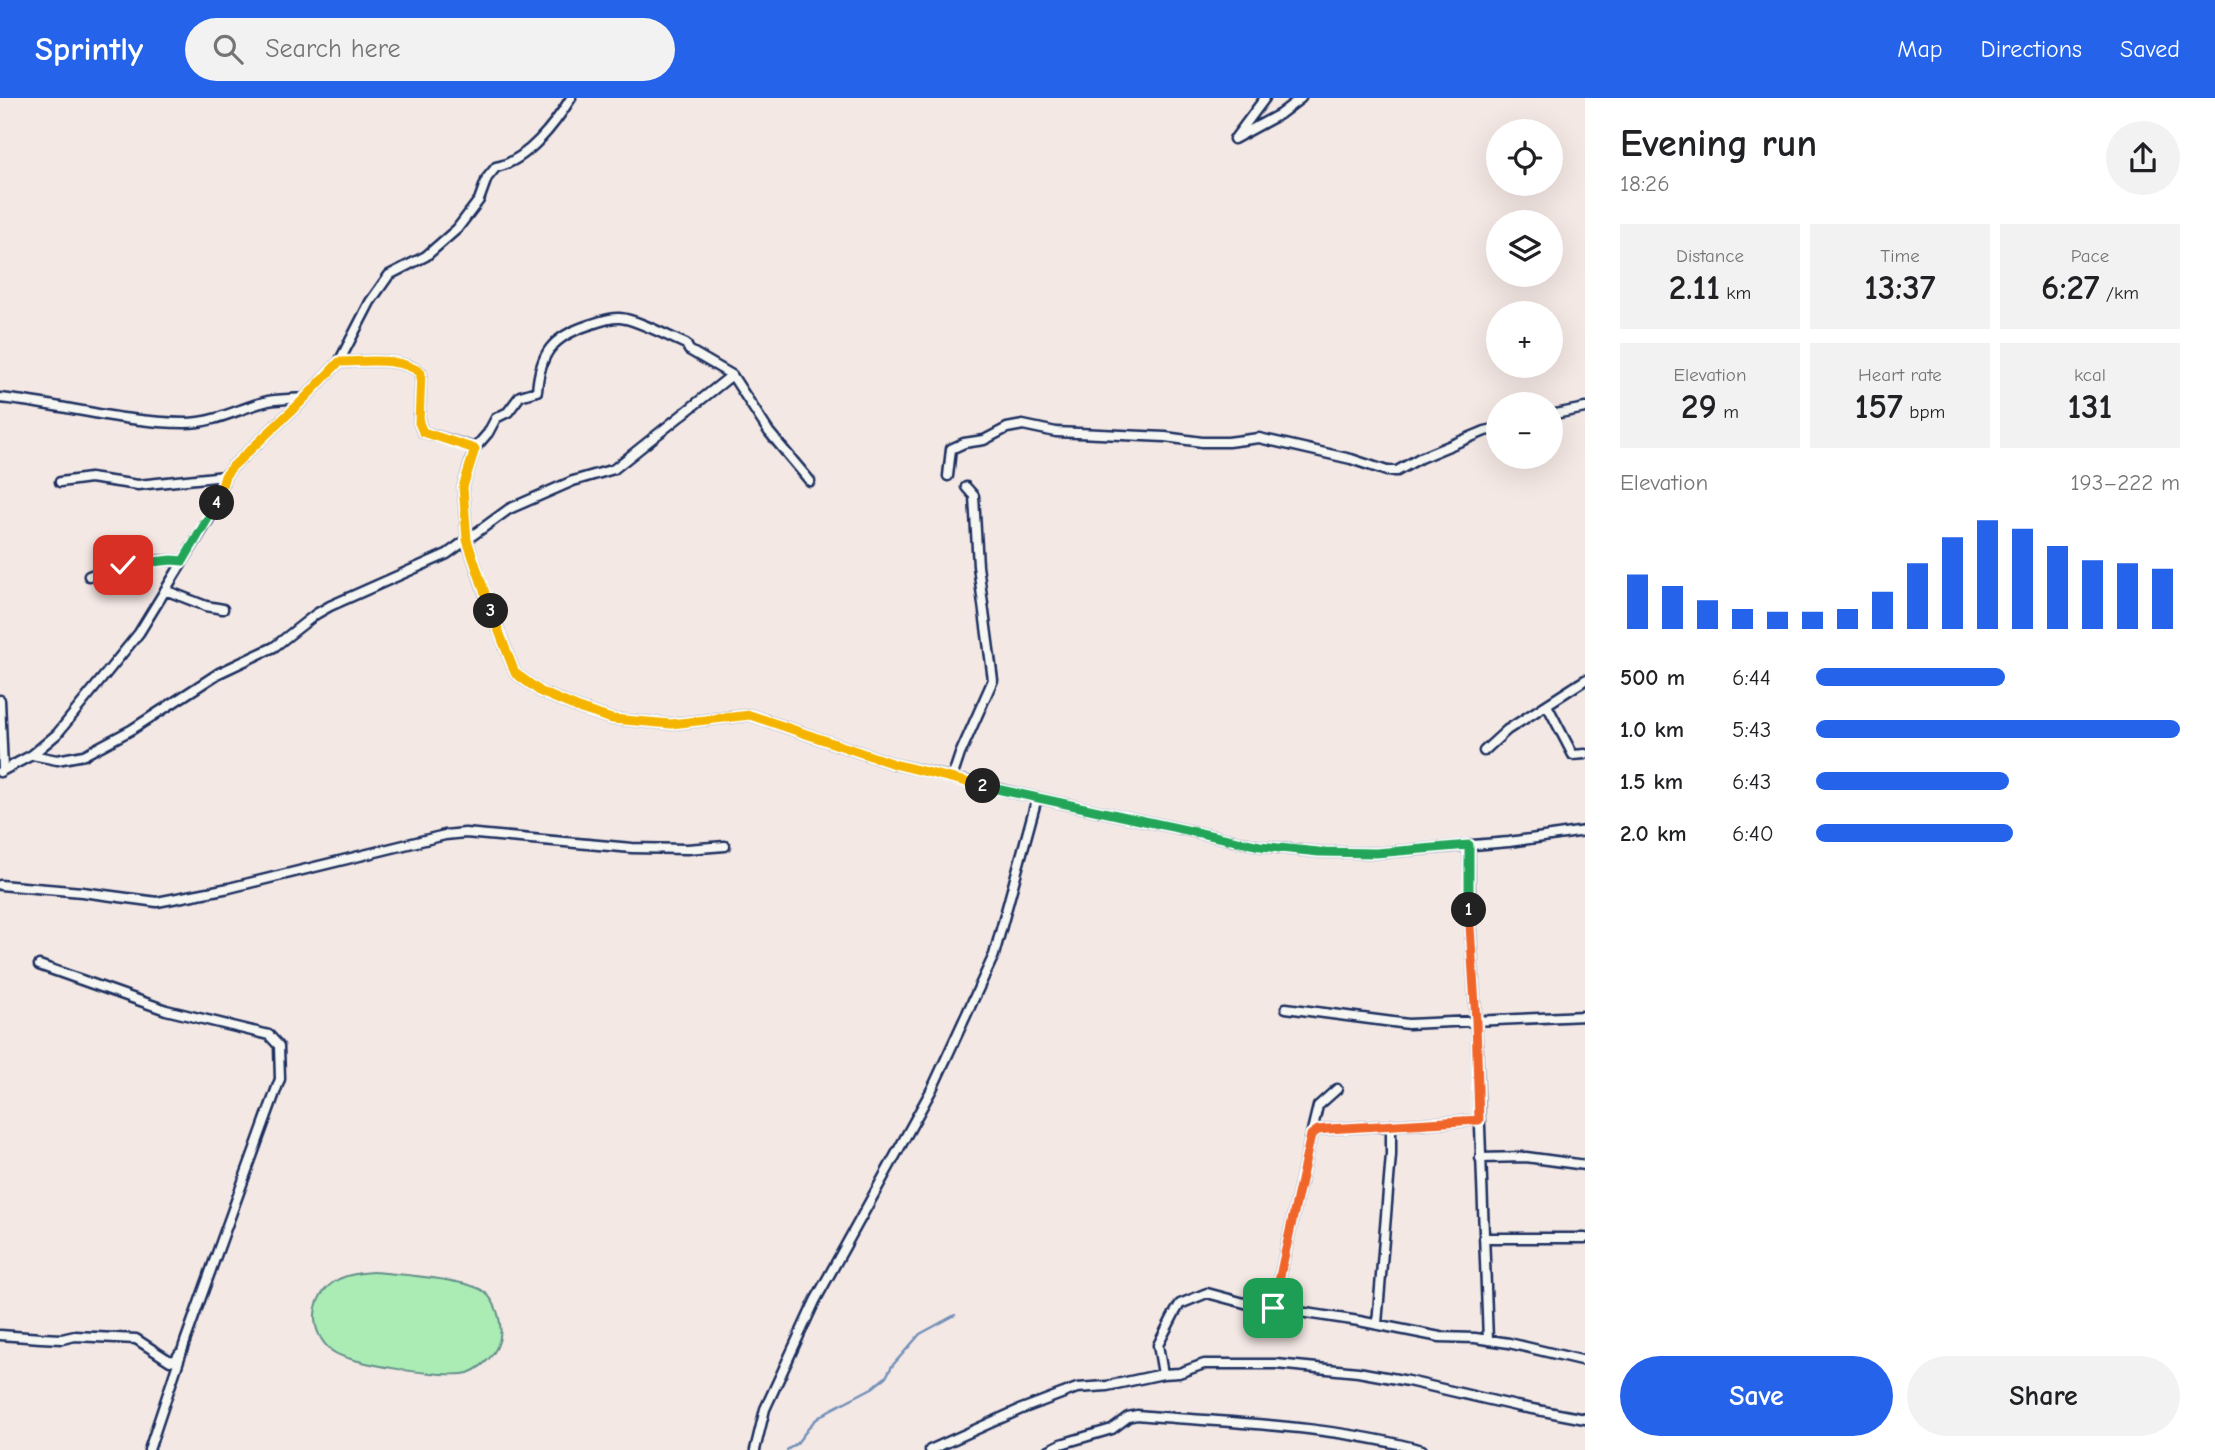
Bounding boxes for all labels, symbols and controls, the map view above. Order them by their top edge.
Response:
search box [185,18,675,81]
text: Sprintly [35,30,143,68]
icon: search [209,30,247,68]
text: Search here [265,34,401,64]
text: Map [1897,35,1943,63]
text: Directions [1981,35,2082,63]
text: Saved [2120,35,2180,63]
map controls [1486,119,1563,469]
button: locate [1486,119,1563,196]
button: share [2106,121,2180,195]
text: Evening run [1620,122,1817,166]
text: 18:26 [1620,170,1670,197]
button: layers [1486,210,1563,287]
text: Distance [1676,245,1744,267]
text: Time [1880,245,1920,267]
text: Pace [2071,245,2109,267]
text: 2.11 [1669,267,1720,308]
text: 13:37 [1864,267,1936,308]
text: 6:27 [2041,267,2099,308]
text: km [1720,282,1751,304]
text: /km [2099,282,2139,304]
button: + [1486,301,1563,378]
text: Elevation [1674,364,1746,386]
text: Heart rate [1858,364,1942,386]
text: kcal [2074,364,2106,386]
text: 29 [1681,386,1717,427]
text: 157 [1855,386,1903,427]
text: 131 [2068,386,2112,427]
button: − [1486,392,1563,469]
text: m [1717,401,1739,423]
text: bpm [1903,401,1945,423]
text: Elevation [1620,469,1708,496]
text: 193–222 m [2070,469,2180,496]
pin: 4 [200,486,234,520]
text: 4 [212,491,221,513]
pin [93,535,153,595]
icon: check [104,546,142,584]
pin: 3 [474,594,508,628]
text: 3 [486,599,495,621]
text: 500 m [1620,664,1685,691]
text: 6:44 [1732,664,1771,691]
text: 1.0 km [1620,716,1684,743]
text: 5:43 [1732,716,1771,743]
pin: 2 [965,768,1000,804]
text: 1.5 km [1620,768,1683,795]
text: 6:43 [1732,768,1771,795]
text: 2 [978,774,987,796]
text: 2.0 km [1620,820,1686,847]
text: 6:40 [1732,820,1774,847]
pin: 1 [1452,892,1486,928]
text: 1 [1465,898,1472,920]
pin [1243,1278,1303,1338]
icon: arrive [1254,1289,1292,1327]
button: Save [1620,1356,1893,1436]
button: Share [1907,1356,2180,1436]

